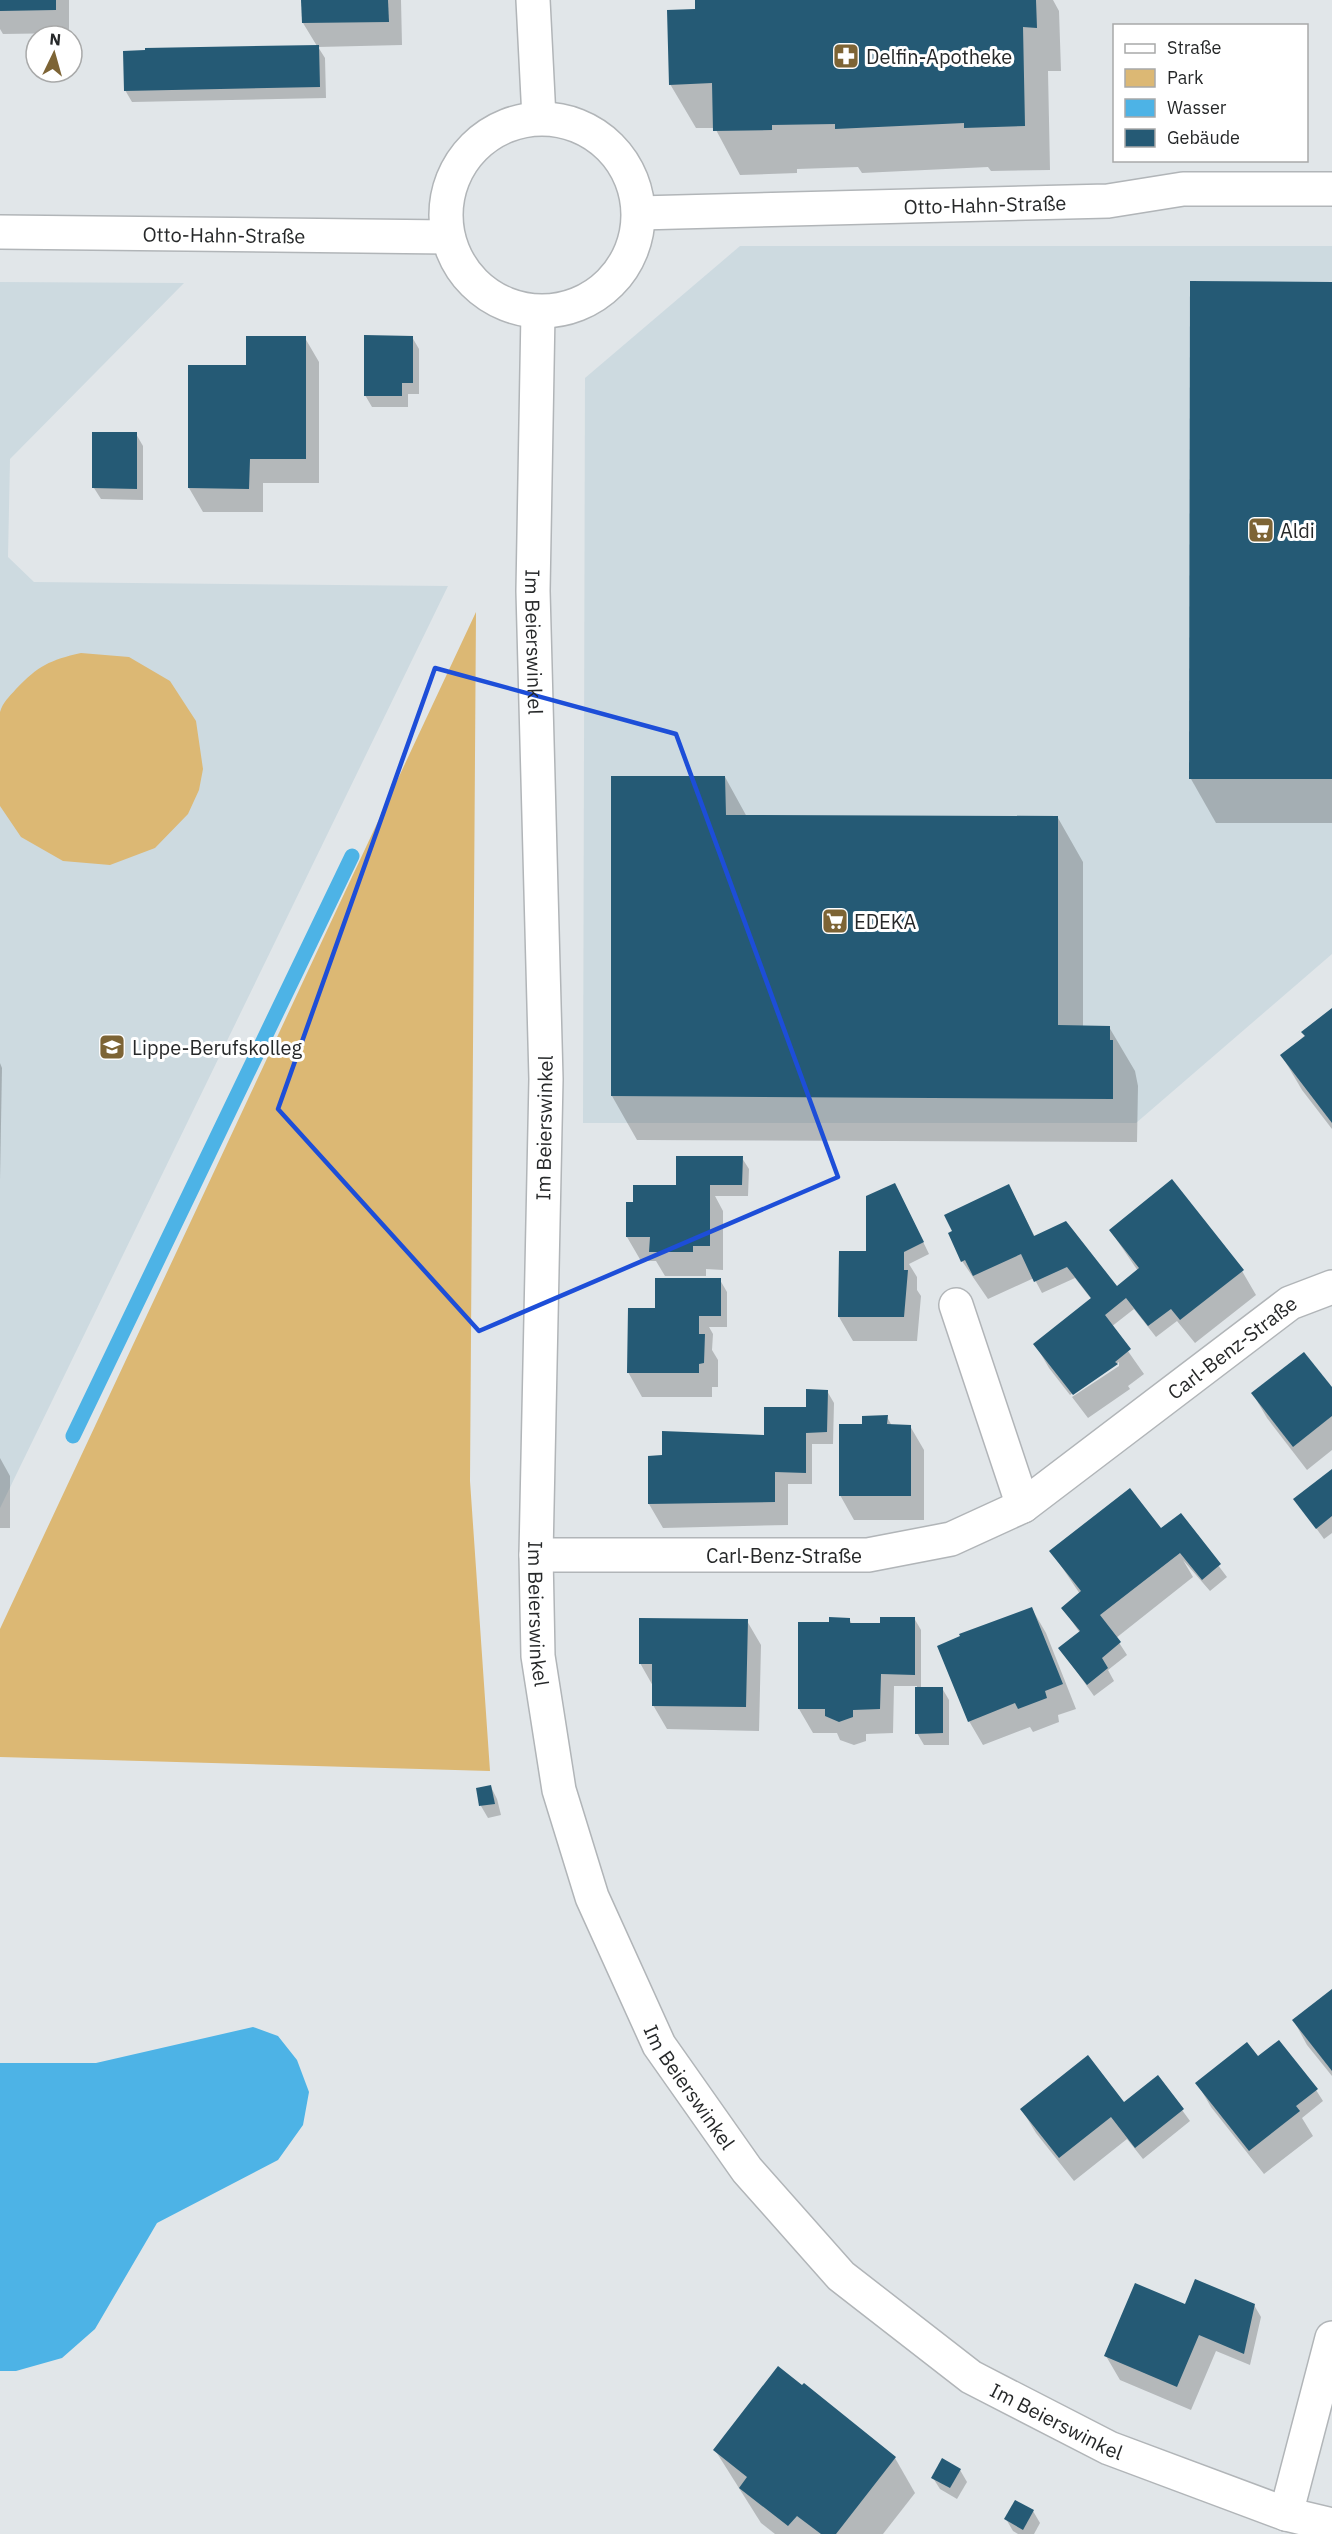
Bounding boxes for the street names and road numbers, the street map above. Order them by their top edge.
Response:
street label: Otto-Hahn-Straße [903,189,1067,220]
street label: Otto-Hahn-Straße [142,220,306,249]
street label: Im Beierswinkel [519,569,550,715]
street label: Im Beierswinkel [529,1055,559,1201]
street label: Carl-Benz-Straße [1162,1289,1302,1405]
street label: Im Beierswinkel [522,1541,556,1688]
street label: Carl-Benz-Straße [706,1542,862,1569]
street label: Im Beierswinkel [638,2020,742,2154]
street label: Im Beierswinkel [986,2376,1127,2466]

